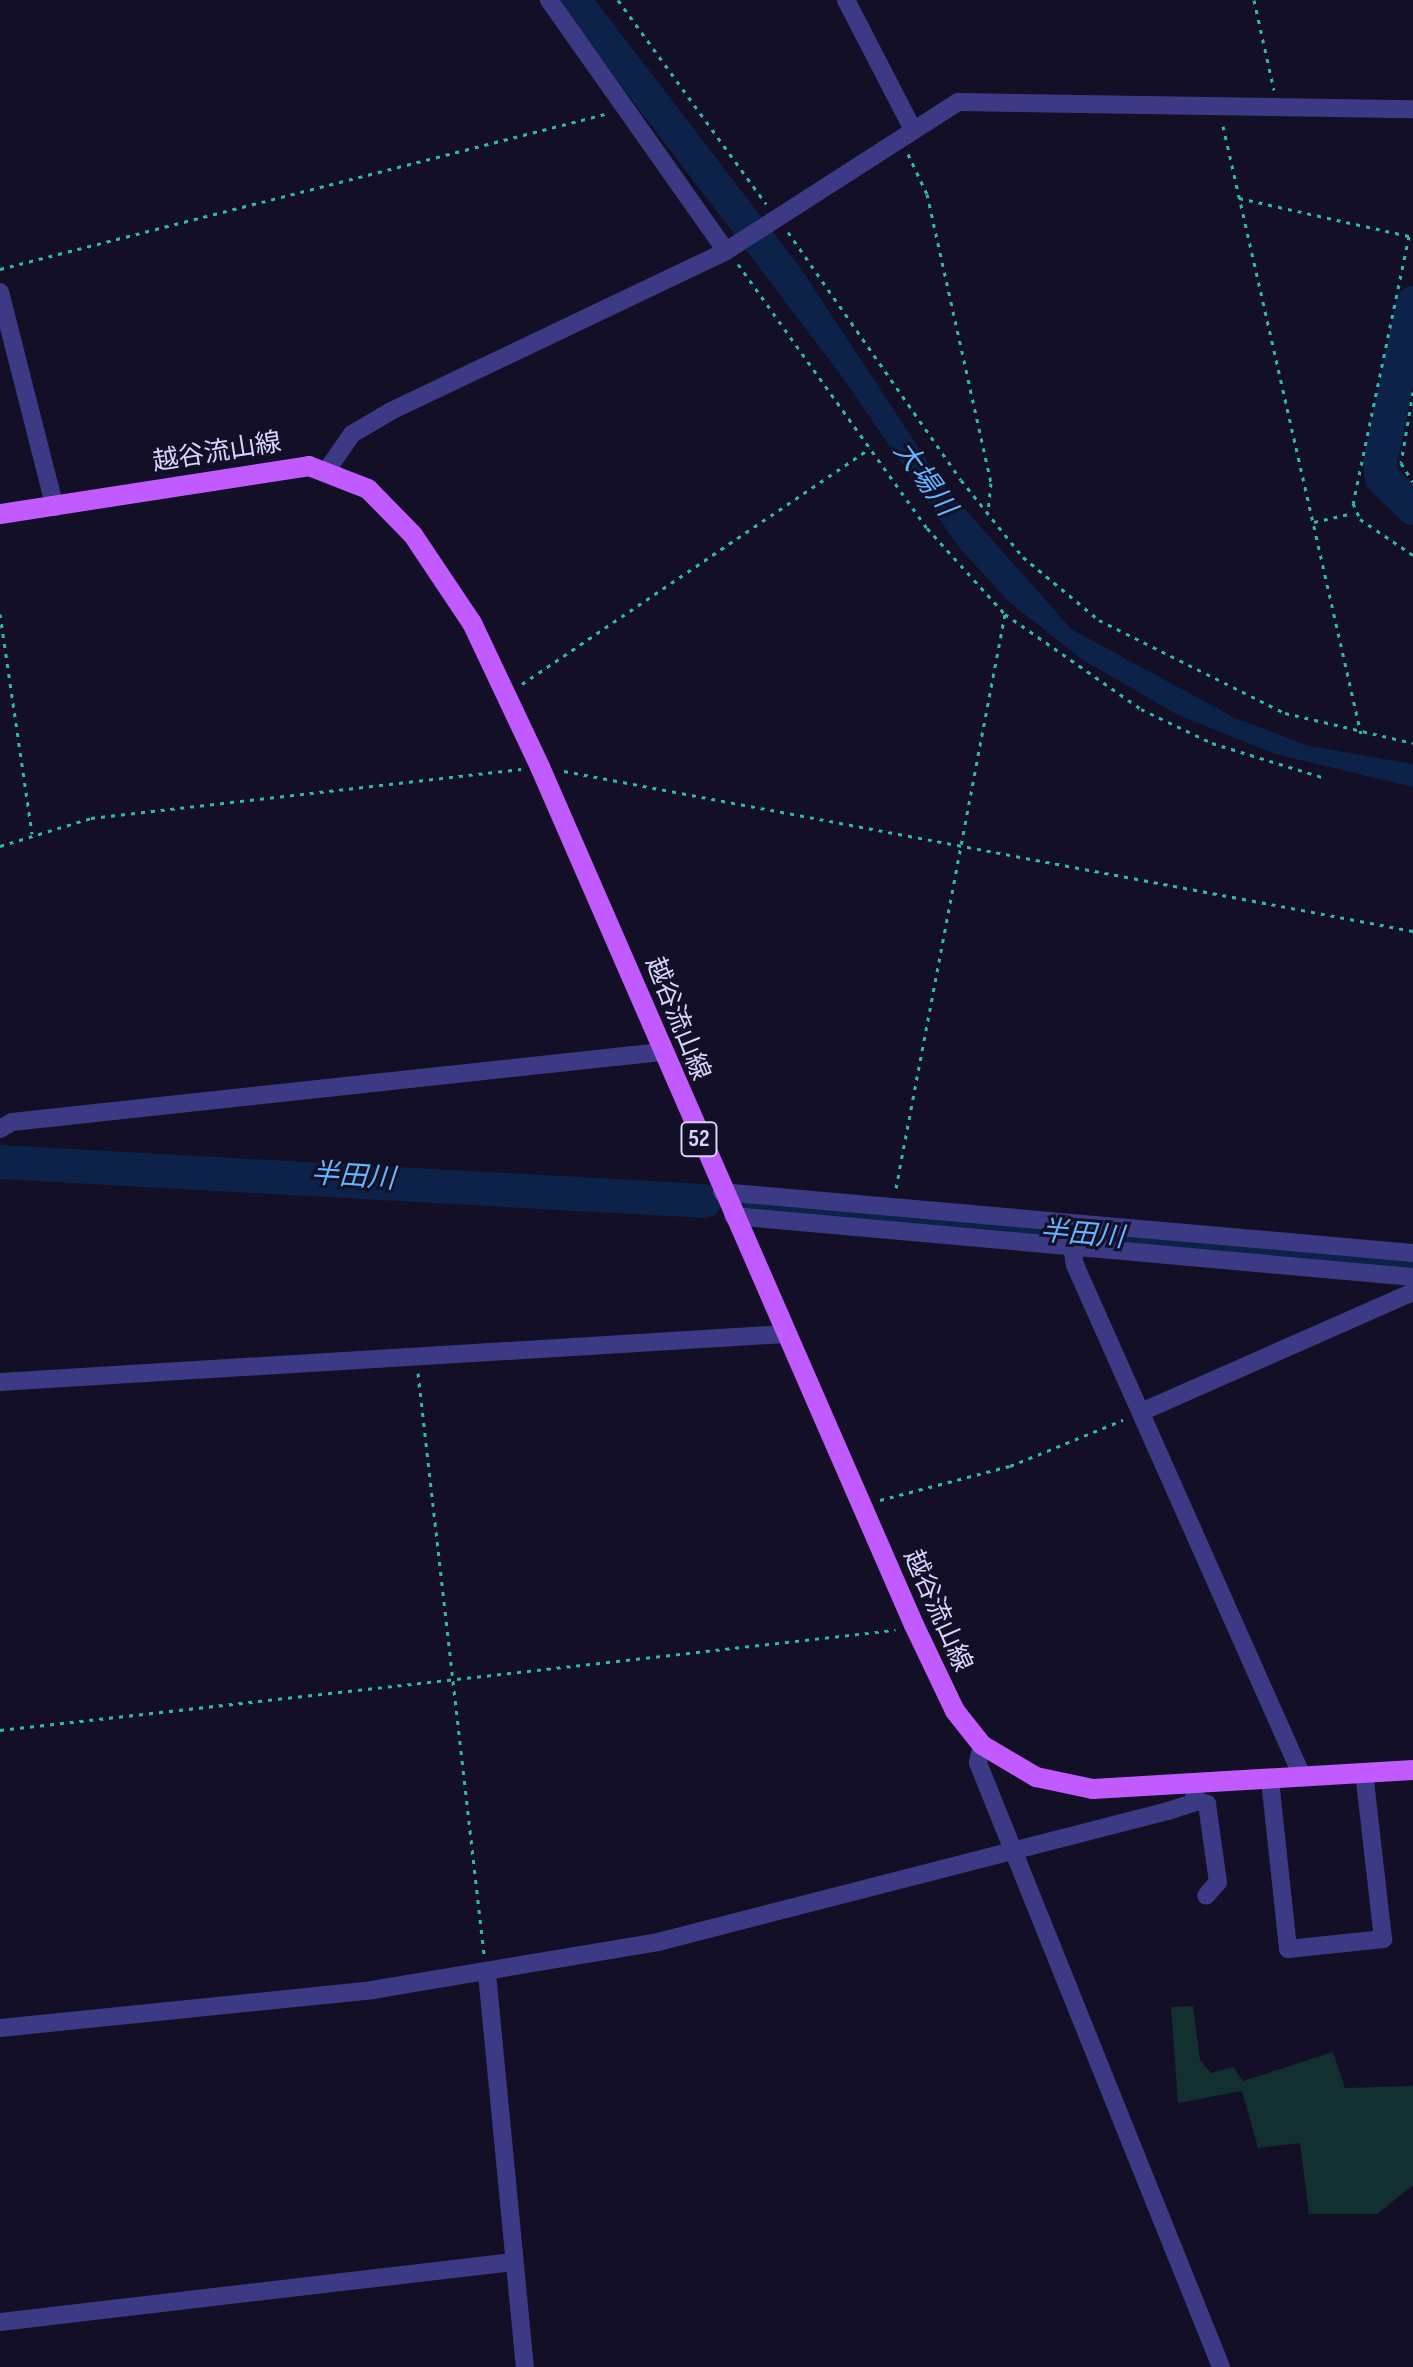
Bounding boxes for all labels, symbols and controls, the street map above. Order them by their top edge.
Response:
street label: 越谷流山線 [150,427,284,479]
water label: 大場川 [886,435,962,523]
street label: 越谷流山線 [638,953,716,1085]
road number: 52 [679,1119,719,1159]
water label: 半田川 [310,1157,396,1197]
water label: 半田川 [1039,1215,1125,1255]
street label: 越谷流山線 [896,1545,978,1677]

